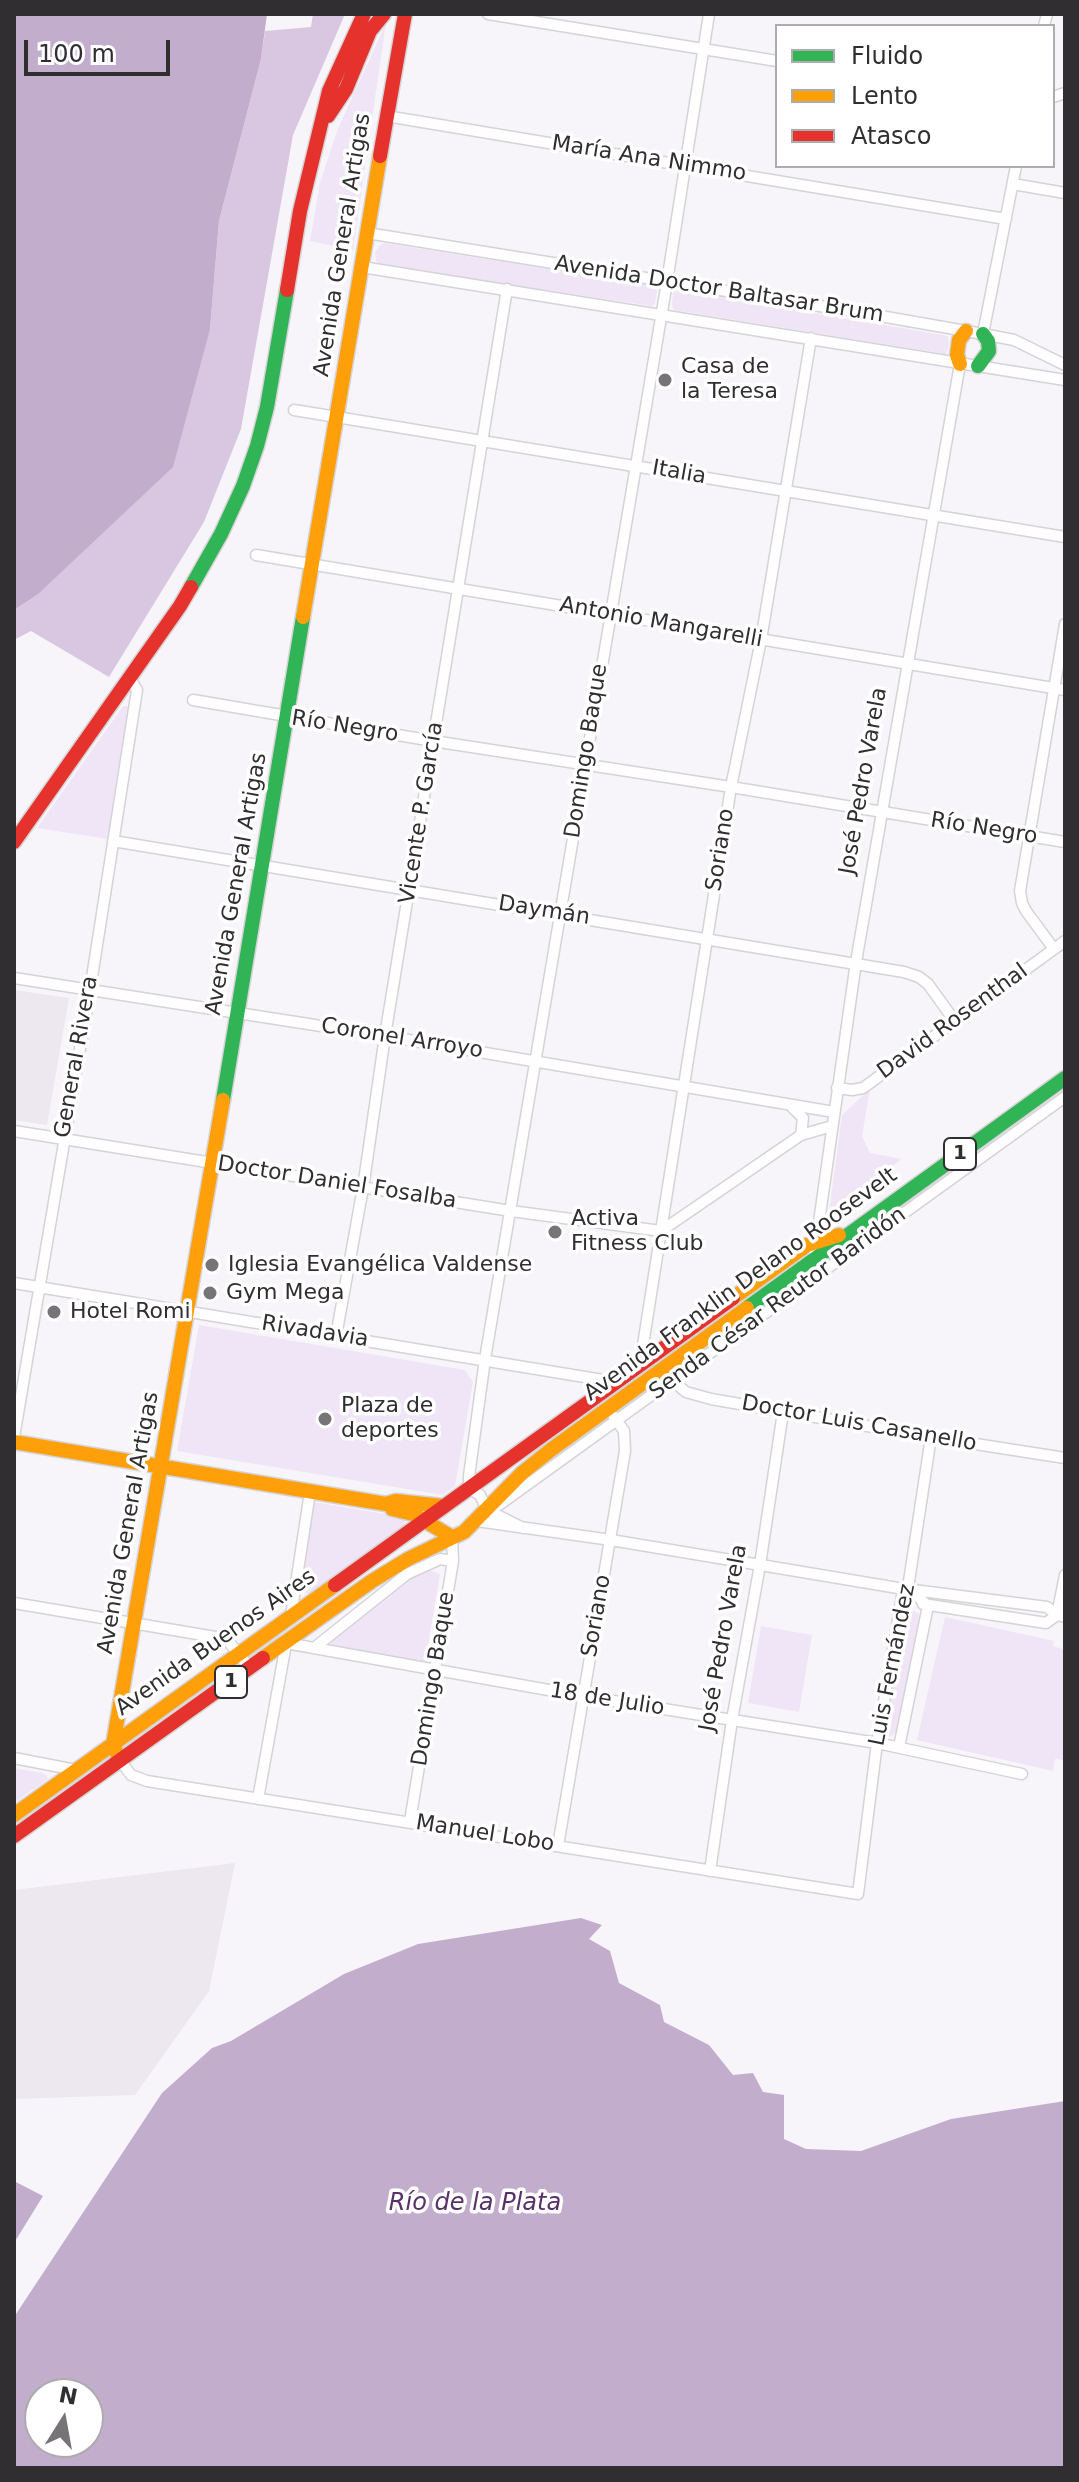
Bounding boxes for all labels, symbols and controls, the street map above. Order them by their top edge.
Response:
scale bar [28,24,174,74]
legend [775,24,1055,168]
text: 100 m [38,40,115,68]
text: Fluido [851,42,923,70]
text: Lento [851,82,918,110]
street label: Avenida General Artigas [309,111,377,379]
text: Atasco [851,122,932,150]
street label: María Ana Nimmo [550,131,748,187]
street label: Avenida Doctor Baltasar Brum [553,251,885,329]
place label: Casa de la Teresa [681,354,778,406]
marker: Casa de la Teresa [656,371,674,389]
street label: Italia [650,455,708,491]
street label: Antonio Mangarelli [557,592,765,654]
street label: Domingo Baque [560,662,614,840]
street label: José Pedro Varela [835,685,893,877]
street label: Río Negro [290,706,400,748]
street label: Vicente P. García [395,720,449,906]
street label: Avenida General Artigas [201,751,273,1017]
street label: Soriano [701,807,741,893]
street label: Río Negro [929,808,1039,850]
street label: Daymán [496,891,592,931]
street label: David Rosenthal [873,959,1033,1085]
street label: General Rivera [50,974,104,1140]
street label: Coronel Arroyo [319,1013,485,1065]
road number: 1 [944,1138,976,1170]
street label: Doctor Daniel Fosalba [216,1151,458,1215]
street label: Avenida Franklin Delano Roosevelt [579,1163,903,1407]
street label: Senda César Reutor Baridón [645,1202,911,1406]
place label: Activa Fitness Club [571,1206,704,1258]
marker: Activa Fitness Club [546,1223,564,1241]
place label: Iglesia Evangélica Valdense [228,1252,532,1278]
marker: Iglesia Evangélica Valdense [203,1256,221,1274]
place label: Gym Mega [226,1280,344,1306]
marker: Gym Mega [201,1284,219,1302]
place label: Hotel Romi [70,1299,191,1325]
marker: Hotel Romi [45,1303,63,1321]
street label: Rivadavia [260,1311,370,1353]
street label: Avenida General Artigas [93,1390,165,1656]
street label: Doctor Luis Casanello [740,1390,978,1458]
place label: Plaza de deportes [341,1393,439,1444]
marker: Plaza de deportes [316,1410,334,1428]
street label: José Pedro Varela [695,1542,753,1734]
street label: Avenida Buenos Aires [111,1564,321,1722]
street label: Soriano [577,1573,617,1659]
street label: Luis Fernández [864,1582,922,1748]
street label: Domingo Baque [407,1590,461,1768]
road number: 1 [215,1666,247,1698]
street label: 18 de Julio [548,1678,666,1722]
street label: Manuel Lobo [414,1810,556,1858]
water label: Río de la Plata [389,2190,561,2218]
north arrow [24,2378,104,2458]
text: N [57,2382,80,2410]

